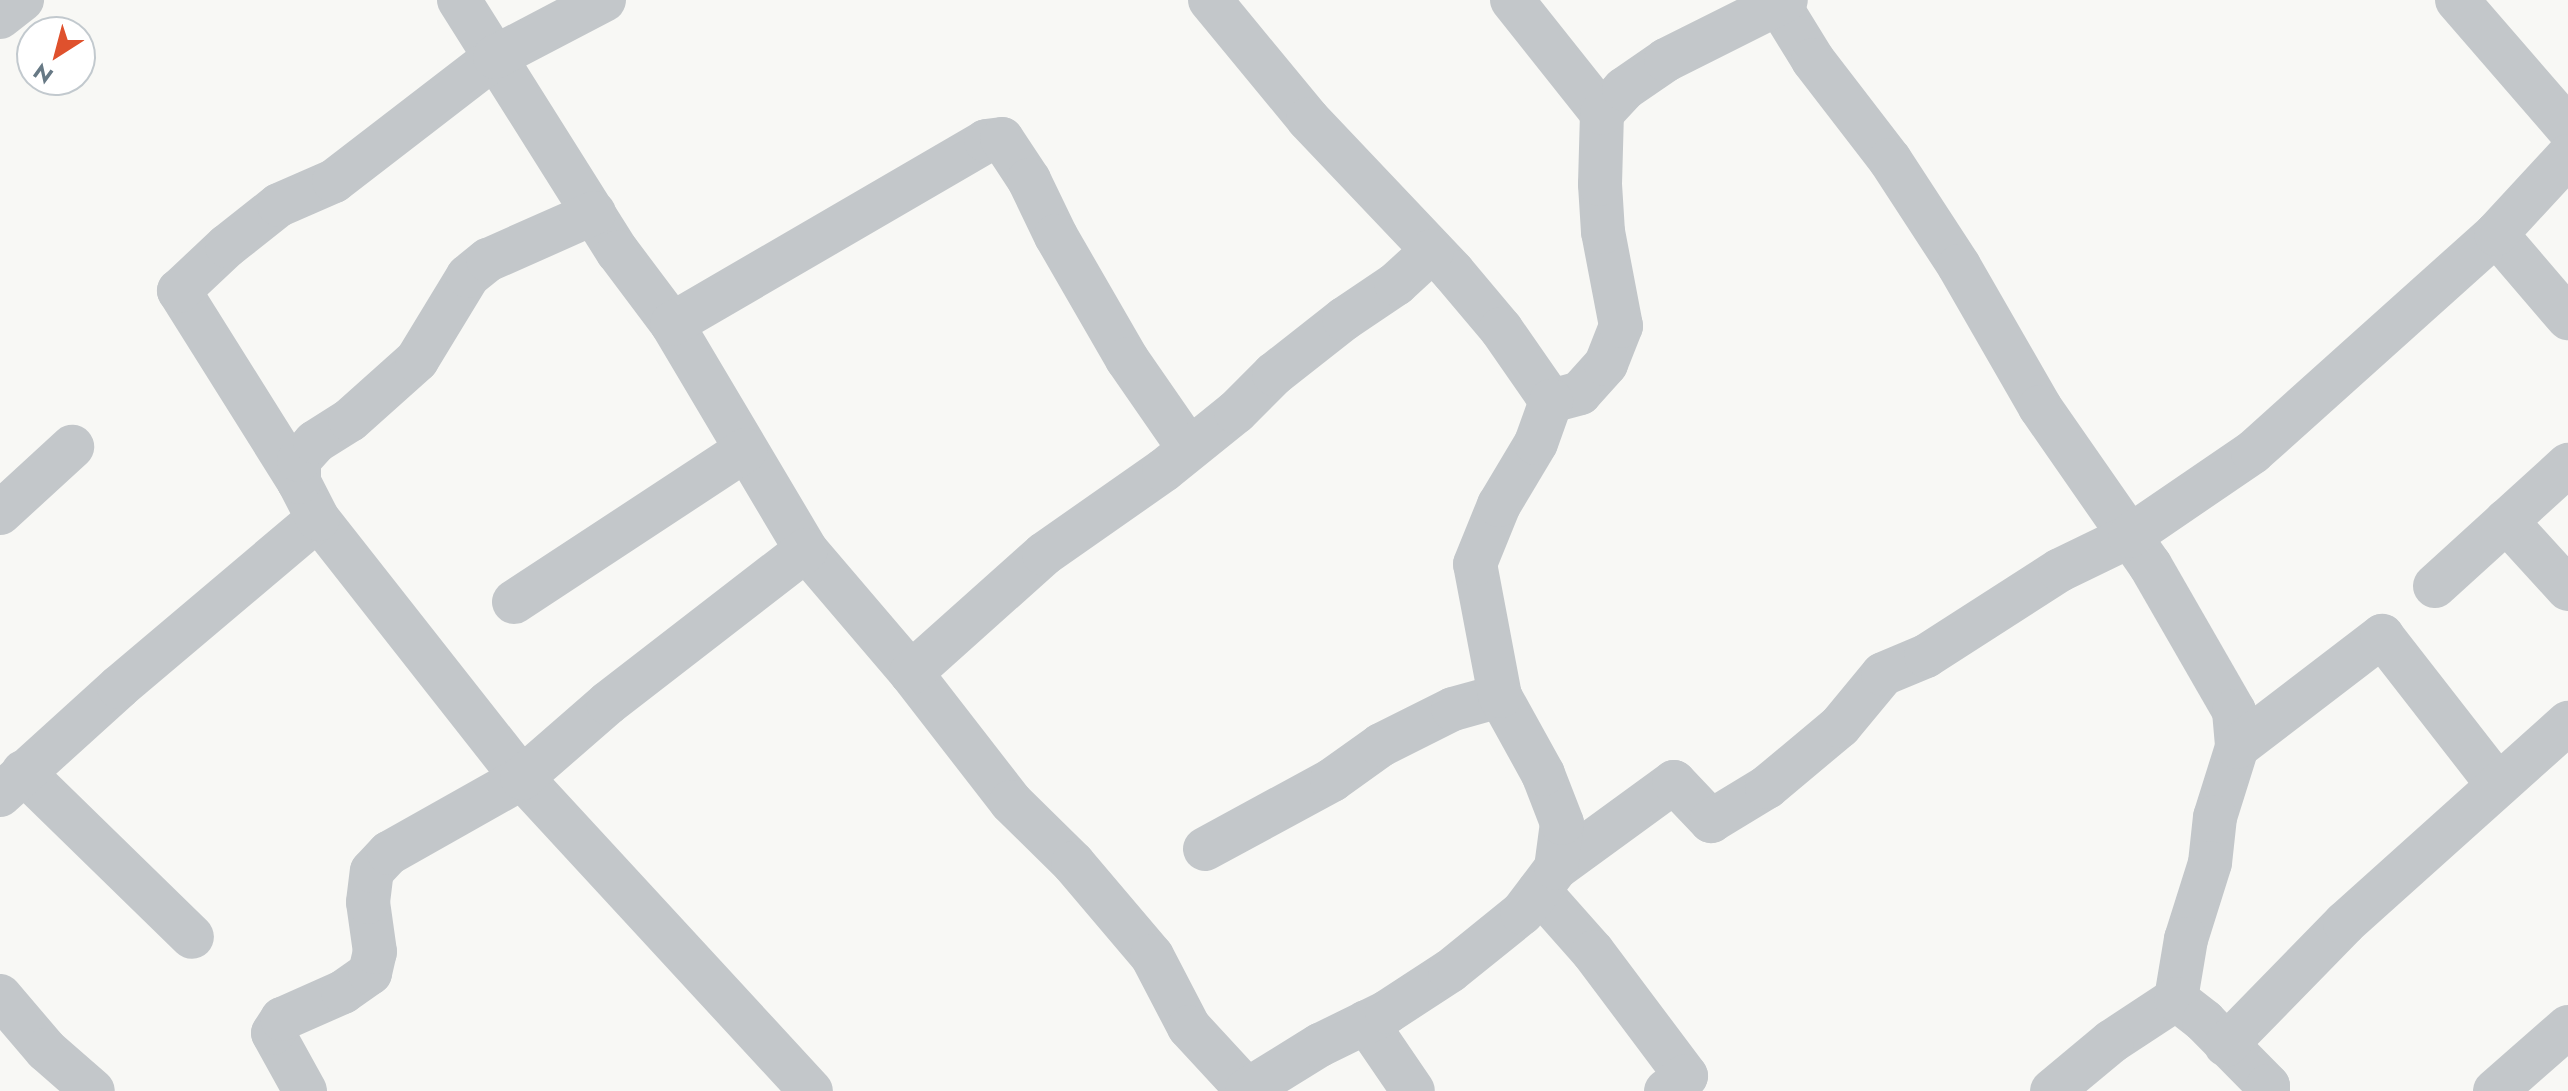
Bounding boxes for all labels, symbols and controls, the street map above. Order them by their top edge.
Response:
north arrow [16,16,96,96]
text: N [27,56,60,92]

